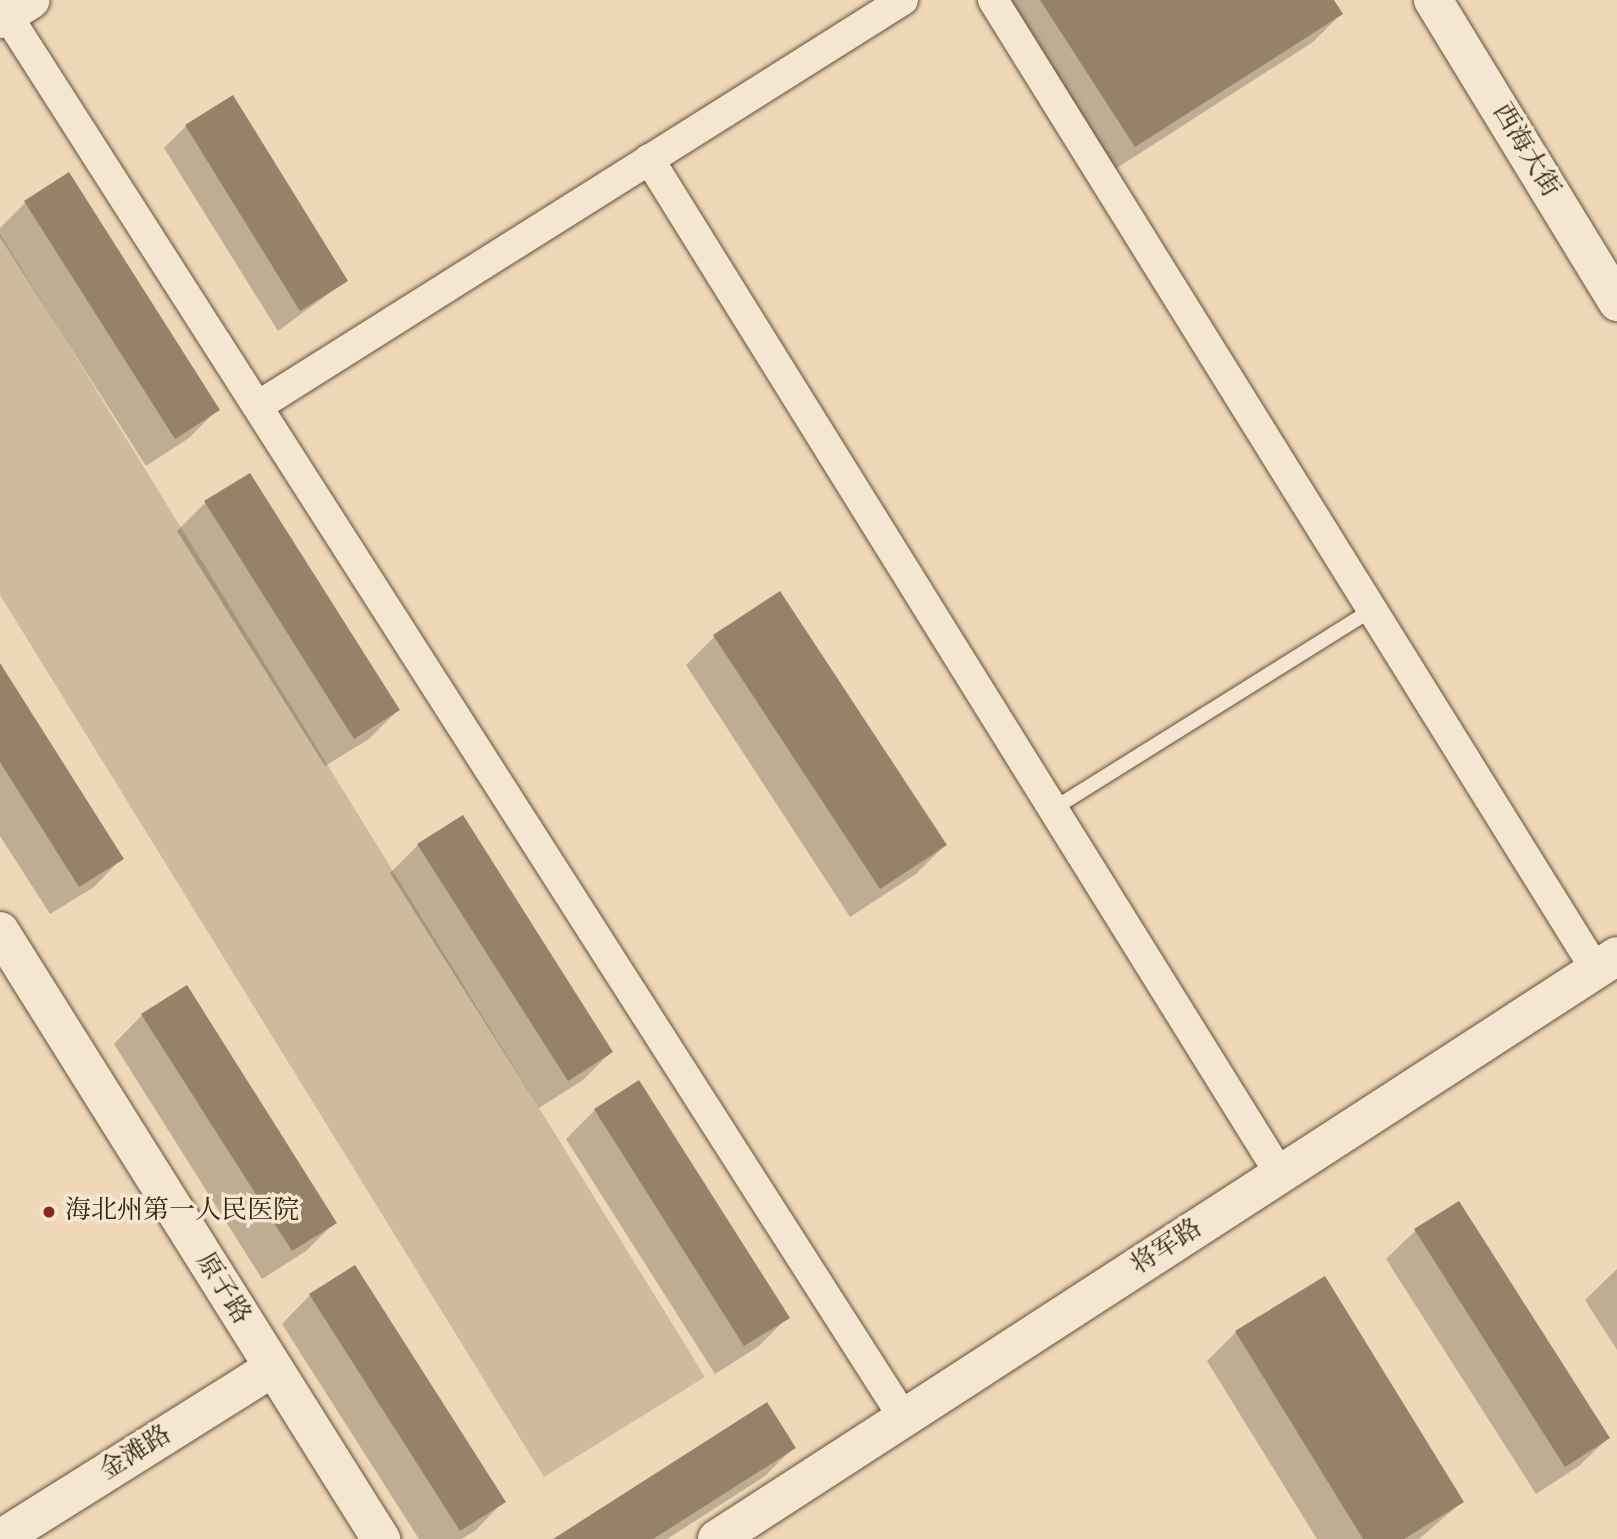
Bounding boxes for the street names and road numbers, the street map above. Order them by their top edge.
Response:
street label: 西海大街 [1485,98,1565,204]
street label: 将军路 [1126,1214,1208,1282]
street label: 原子路 [188,1248,256,1330]
street label: 金滩路 [95,1420,177,1488]

